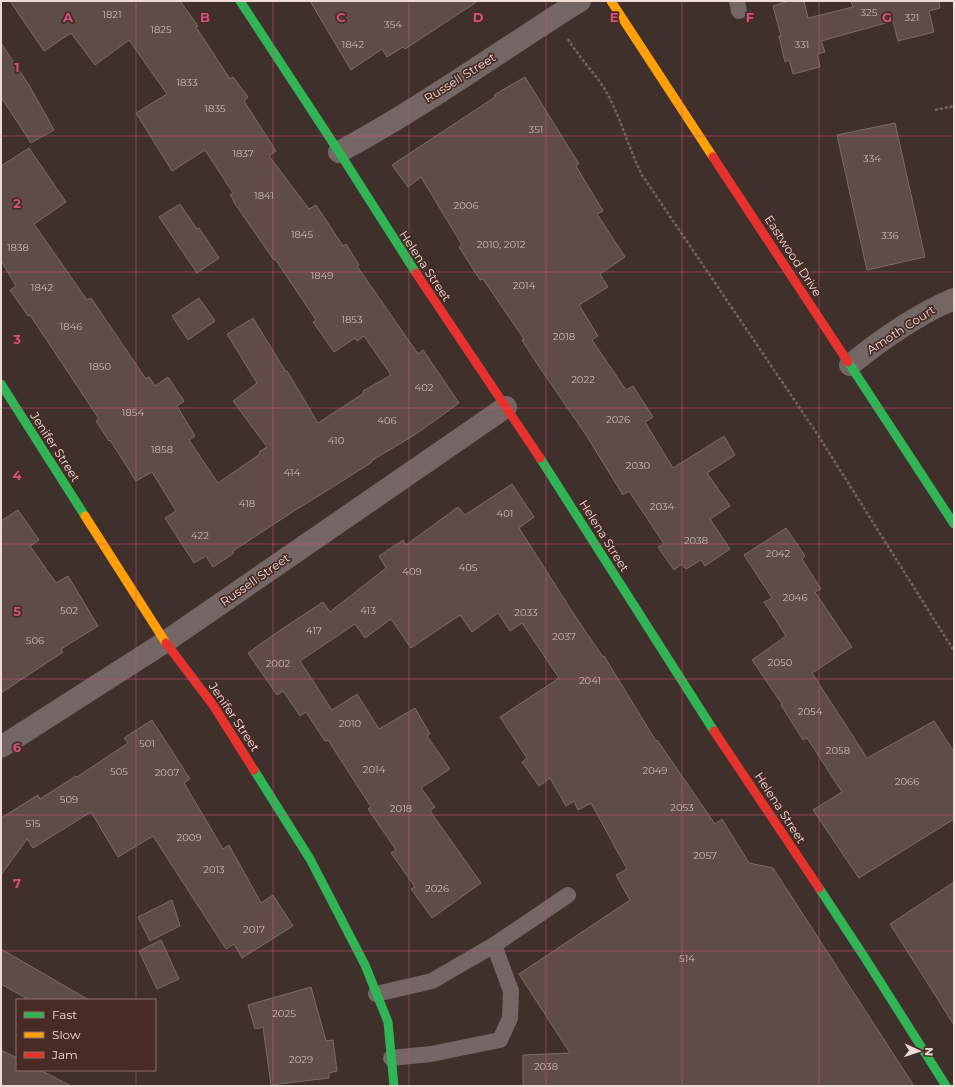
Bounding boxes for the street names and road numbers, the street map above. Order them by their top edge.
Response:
street label: Russell Street [421,50,498,106]
street label: Eastwood Drive [762,212,825,299]
street label: Helena Street [396,227,455,304]
street label: Amoth Court [864,302,938,357]
street label: Jenifer Street [27,408,84,484]
street label: Helena Street [576,497,633,575]
street label: Russell Street [217,550,293,609]
street label: Jenifer Street [205,679,263,754]
street label: Helena Street [752,769,809,846]

